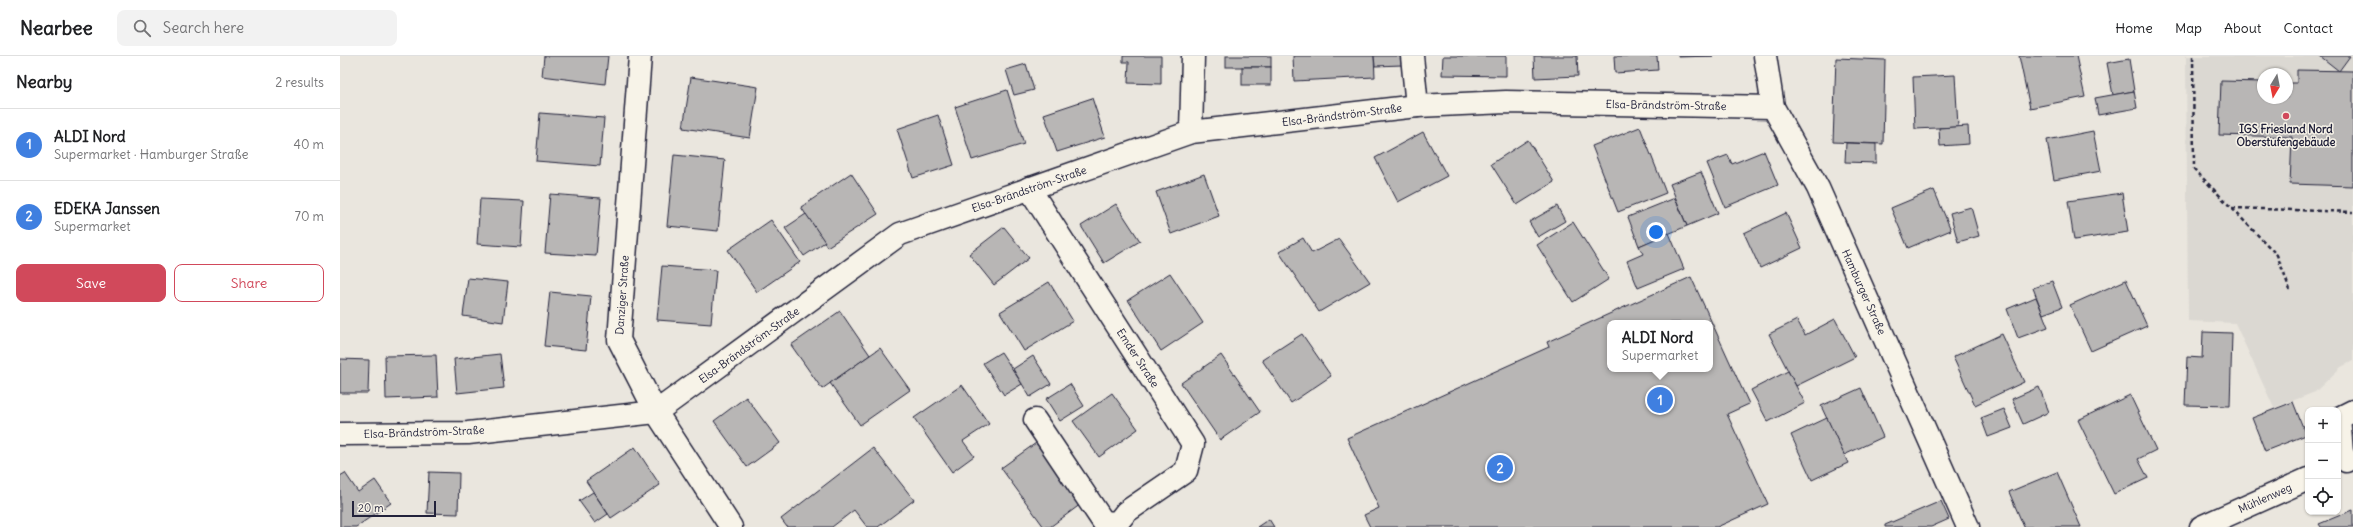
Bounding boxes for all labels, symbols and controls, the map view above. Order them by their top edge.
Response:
search box [117,10,397,46]
text: Nearbee [20,16,93,40]
icon: search [131,17,153,39]
text: Search here [163,18,244,37]
text: Home [2115,19,2153,37]
text: Map [2175,19,2202,37]
text: About [2224,19,2262,37]
text: Contact [2284,19,2333,37]
north arrow [2257,68,2293,104]
text: Nearby [16,71,72,93]
text: 2 results [275,74,324,91]
street label: Elsa-Brändström-Straße [1605,97,1727,113]
street label: Elsa-Brändström-Straße [1281,101,1403,129]
marker: IGS Friesland Nord Oberstufengebäude [2281,111,2291,121]
place label: IGS Friesland Nord Oberstufengebäude [2237,122,2335,150]
text: ALDI Nord [54,127,126,146]
text: 1 [26,136,32,153]
text: 40 m [293,136,324,153]
text: Supermarket · Hamburger Straße [54,146,248,163]
street label: Elsa-Brändström-Straße [970,163,1088,215]
text: EDEKA Janssen [54,199,160,218]
text: 2 [25,208,33,225]
text: 70 m [295,208,324,225]
text: Supermarket [54,218,131,235]
your location [1646,222,1666,242]
street label: Hamburger Straße [1839,247,1889,337]
street label: Danziger Straße [612,255,632,335]
button: Save [16,264,166,302]
button: Share [174,264,324,302]
street label: Elsa-Brändström-Straße [696,304,802,386]
popup [1607,320,1713,372]
street label: Emder Straße [1114,326,1162,390]
text: ALDI Nord [1622,328,1693,347]
text: Supermarket [1622,347,1698,364]
pin: 1 [1647,385,1673,415]
map controls [2305,407,2341,515]
button: + [2305,407,2341,443]
street label: Elsa-Brändström-Straße [363,423,485,441]
button: − [2305,443,2341,479]
pin: 2 [1487,453,1513,483]
button: locate [2305,479,2341,515]
street label: Mühlenweg [2236,480,2294,516]
scale bar [352,499,436,518]
text: 20 m [358,501,384,515]

